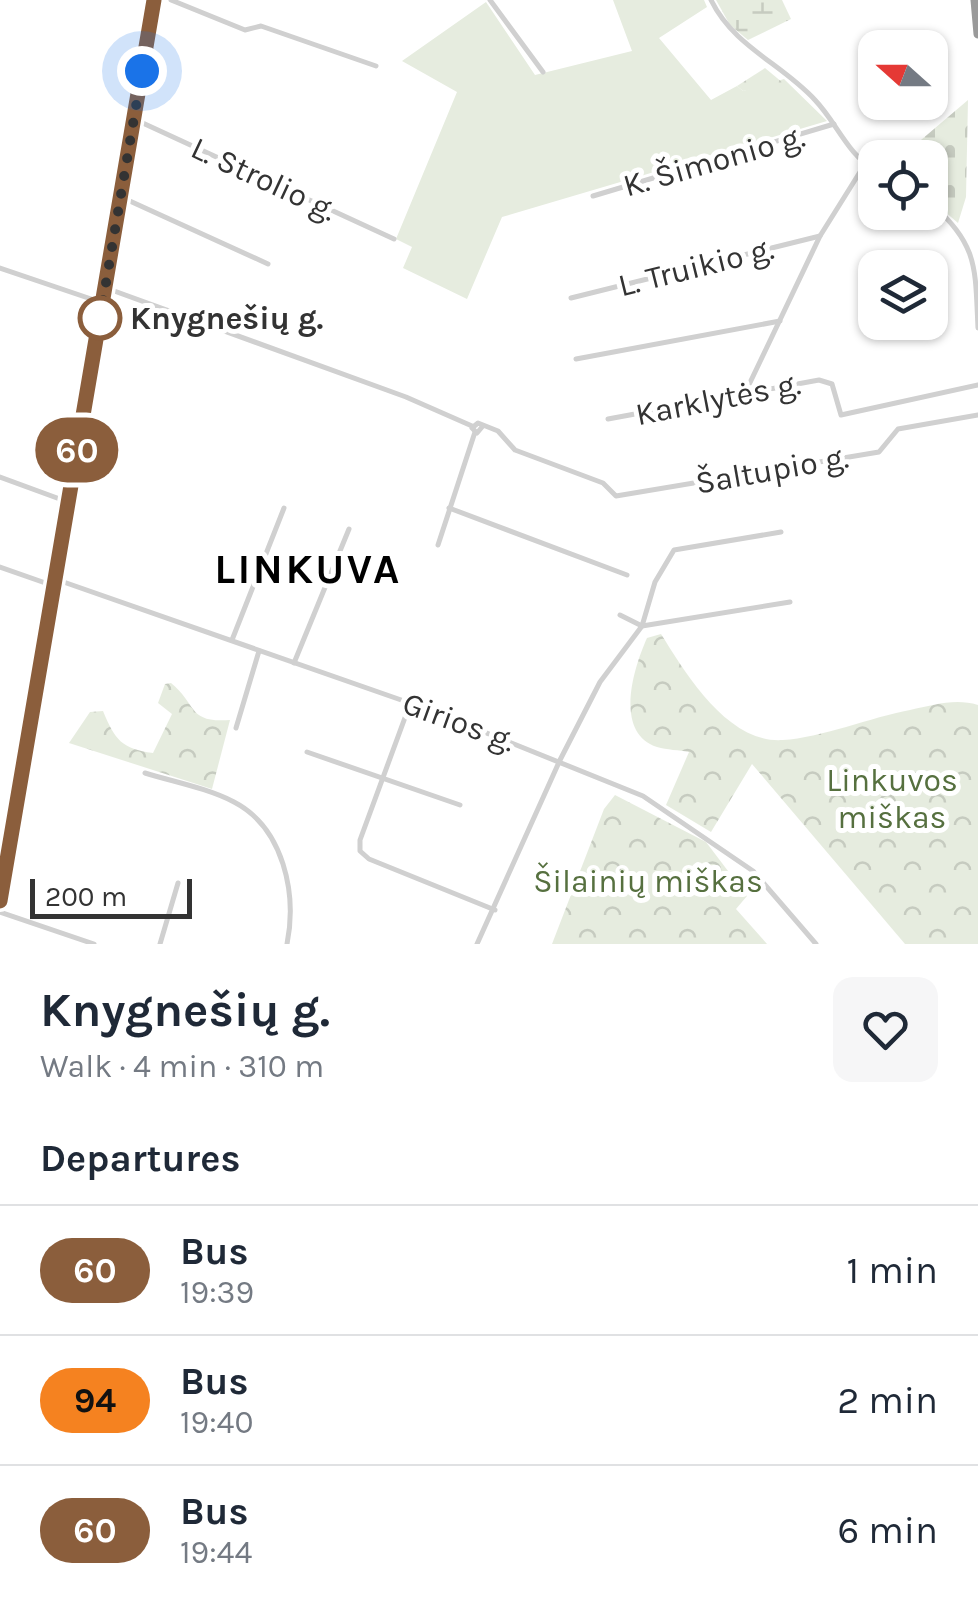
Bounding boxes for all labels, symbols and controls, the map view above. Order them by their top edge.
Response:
north arrow [858,30,948,120]
map controls [858,30,948,340]
your location [117,46,167,96]
street label: K. Šimonio g. [619,117,809,205]
street label: L. Strolio g. [185,129,343,229]
button: locate [858,140,948,230]
street label: L. Truikio g. [614,230,778,304]
button: layers [858,250,948,340]
marker: Knygnešių g. [79,297,121,339]
place label: Knygnešių g. [130,300,324,337]
street label: Karklytės g. [632,365,804,433]
line badge: 60 [32,418,122,482]
text: 60 [55,430,99,471]
street label: Šaltupio g. [693,437,851,502]
district label: LINKUVA [214,544,402,594]
street label: Girios g. [398,685,520,759]
park label: Linkuvos miškas [826,762,958,836]
park label: Šilainių miškas [533,862,763,900]
scale bar [30,874,192,918]
text: 200 m [45,880,127,913]
button: heart [833,977,938,1082]
text: Knygnešių g. [40,982,330,1038]
text: Walk · 4 min · 310 m [40,1048,324,1085]
text: Departures [40,1136,240,1181]
text: Bus [180,1229,249,1274]
text: 1 min [847,1248,938,1293]
text: 60 [73,1250,117,1291]
text: 19:39 [180,1274,254,1311]
text: Bus [180,1359,249,1404]
text: 2 min [837,1378,938,1423]
text: 94 [74,1380,116,1421]
text: 19:40 [180,1404,253,1441]
text: Bus [180,1489,249,1534]
text: 6 min [837,1508,938,1553]
text: 60 [73,1510,117,1551]
text: 19:44 [180,1534,252,1571]

